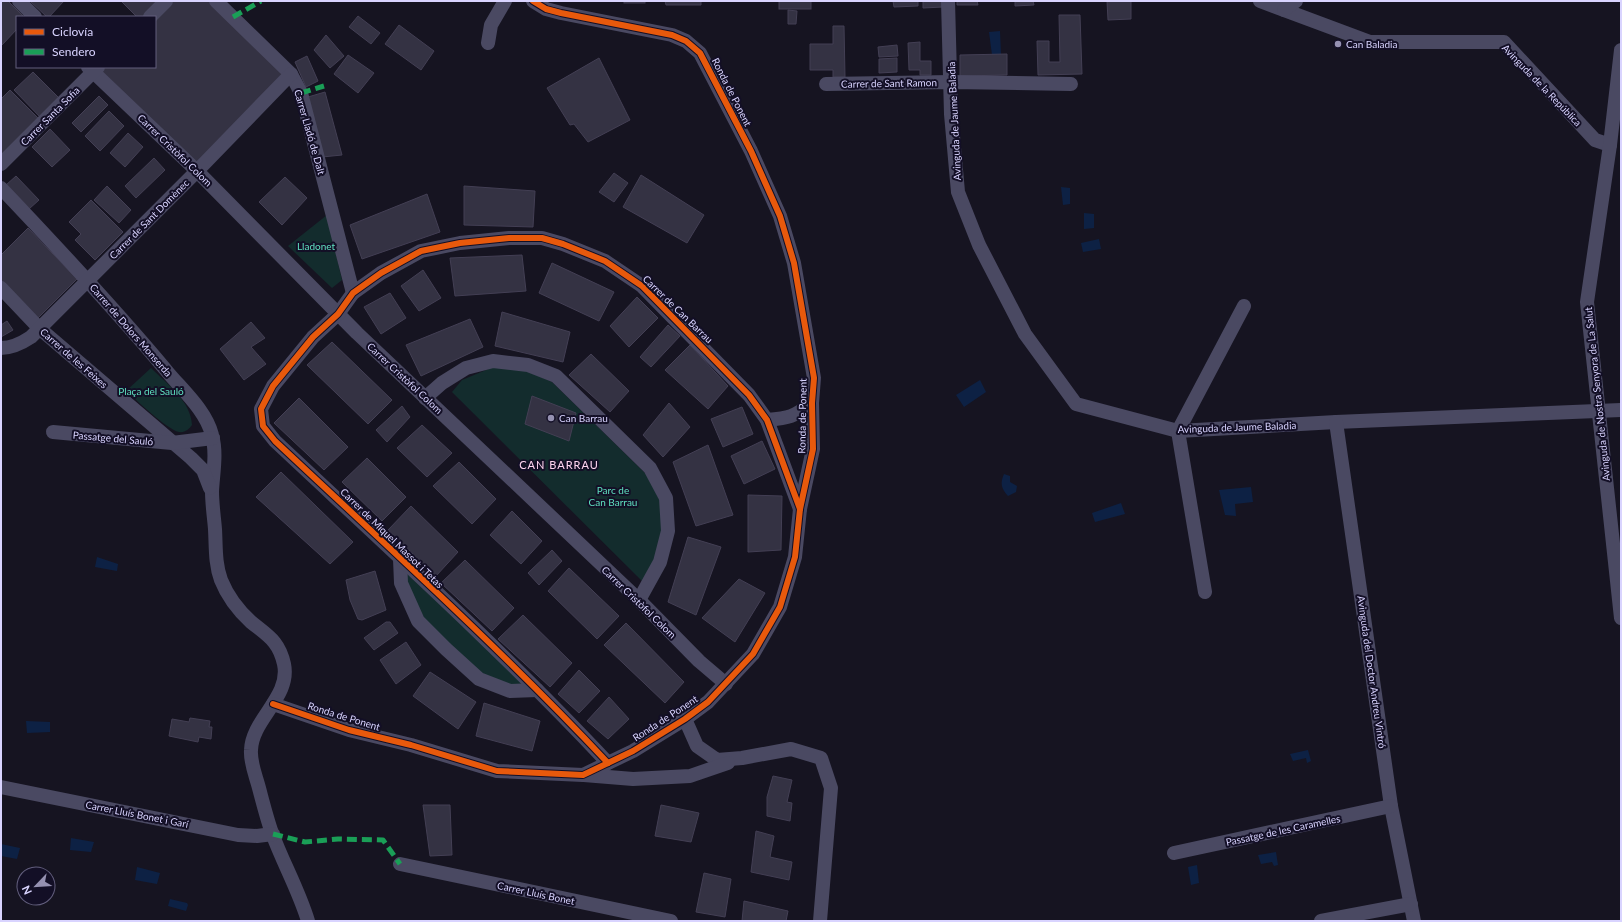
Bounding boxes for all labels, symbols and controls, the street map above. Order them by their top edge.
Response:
legend [16,16,156,68]
text: Ciclovía [52,24,93,39]
place label: Can Baladia [1346,38,1397,50]
marker: Can Baladia [1333,39,1343,49]
street label: Avinguda de la República [1500,42,1584,128]
text: Sendero [52,44,96,59]
street label: Ronda de Ponent [710,56,755,129]
street label: Avinguda de Jaume Baladia [945,61,963,181]
street label: Carrer de Sant Ramon [841,76,937,90]
street label: Carrer Santa Sofia [18,84,82,148]
street label: Carrer Lladó de Dalt [292,88,328,176]
street label: Carrer Cristòfol Colom [135,111,215,189]
street label: Carrer de Sant Domènec [107,176,192,261]
park label: Lladonet [297,240,335,252]
street label: Carrer de Can Barrau [641,273,715,345]
street label: Carrer de Dolors Monserda [87,281,175,379]
street label: Avinguda de Nostra Senyora de La Salut [1582,306,1612,482]
street label: Carrer de les Feixes [38,326,110,390]
street label: Carrer Cristòfol Colom [365,340,445,416]
street label: Ronda de Ponent [795,378,809,454]
park label: Plaça del Sauló [118,385,184,397]
place label: Can Barrau [559,412,608,424]
marker: Can Barrau [546,413,556,423]
street label: Avinguda de Jaume Baladia [1177,419,1297,435]
street label: Passatge del Sauló [72,429,154,448]
district label: CAN BARRAU [519,458,599,471]
park label: Parc de Can Barrau [589,484,637,508]
street label: Carrer de Miquel Massot i Tetas [338,486,446,590]
street label: Carrer Cristòfol Colom [599,563,679,641]
street label: Avinguda del Doctor Andreu Vintró [1355,595,1389,749]
street label: Ronda de Ponent [630,692,700,743]
street label: Ronda de Ponent [306,699,382,733]
street label: Carrer Lluís Bonet i Garí [84,798,190,830]
street label: Passatge de les Caramelles [1225,812,1341,848]
north arrow [16,866,56,906]
street label: Carrer Lluís Bonet [496,879,576,907]
text: N [19,884,34,897]

